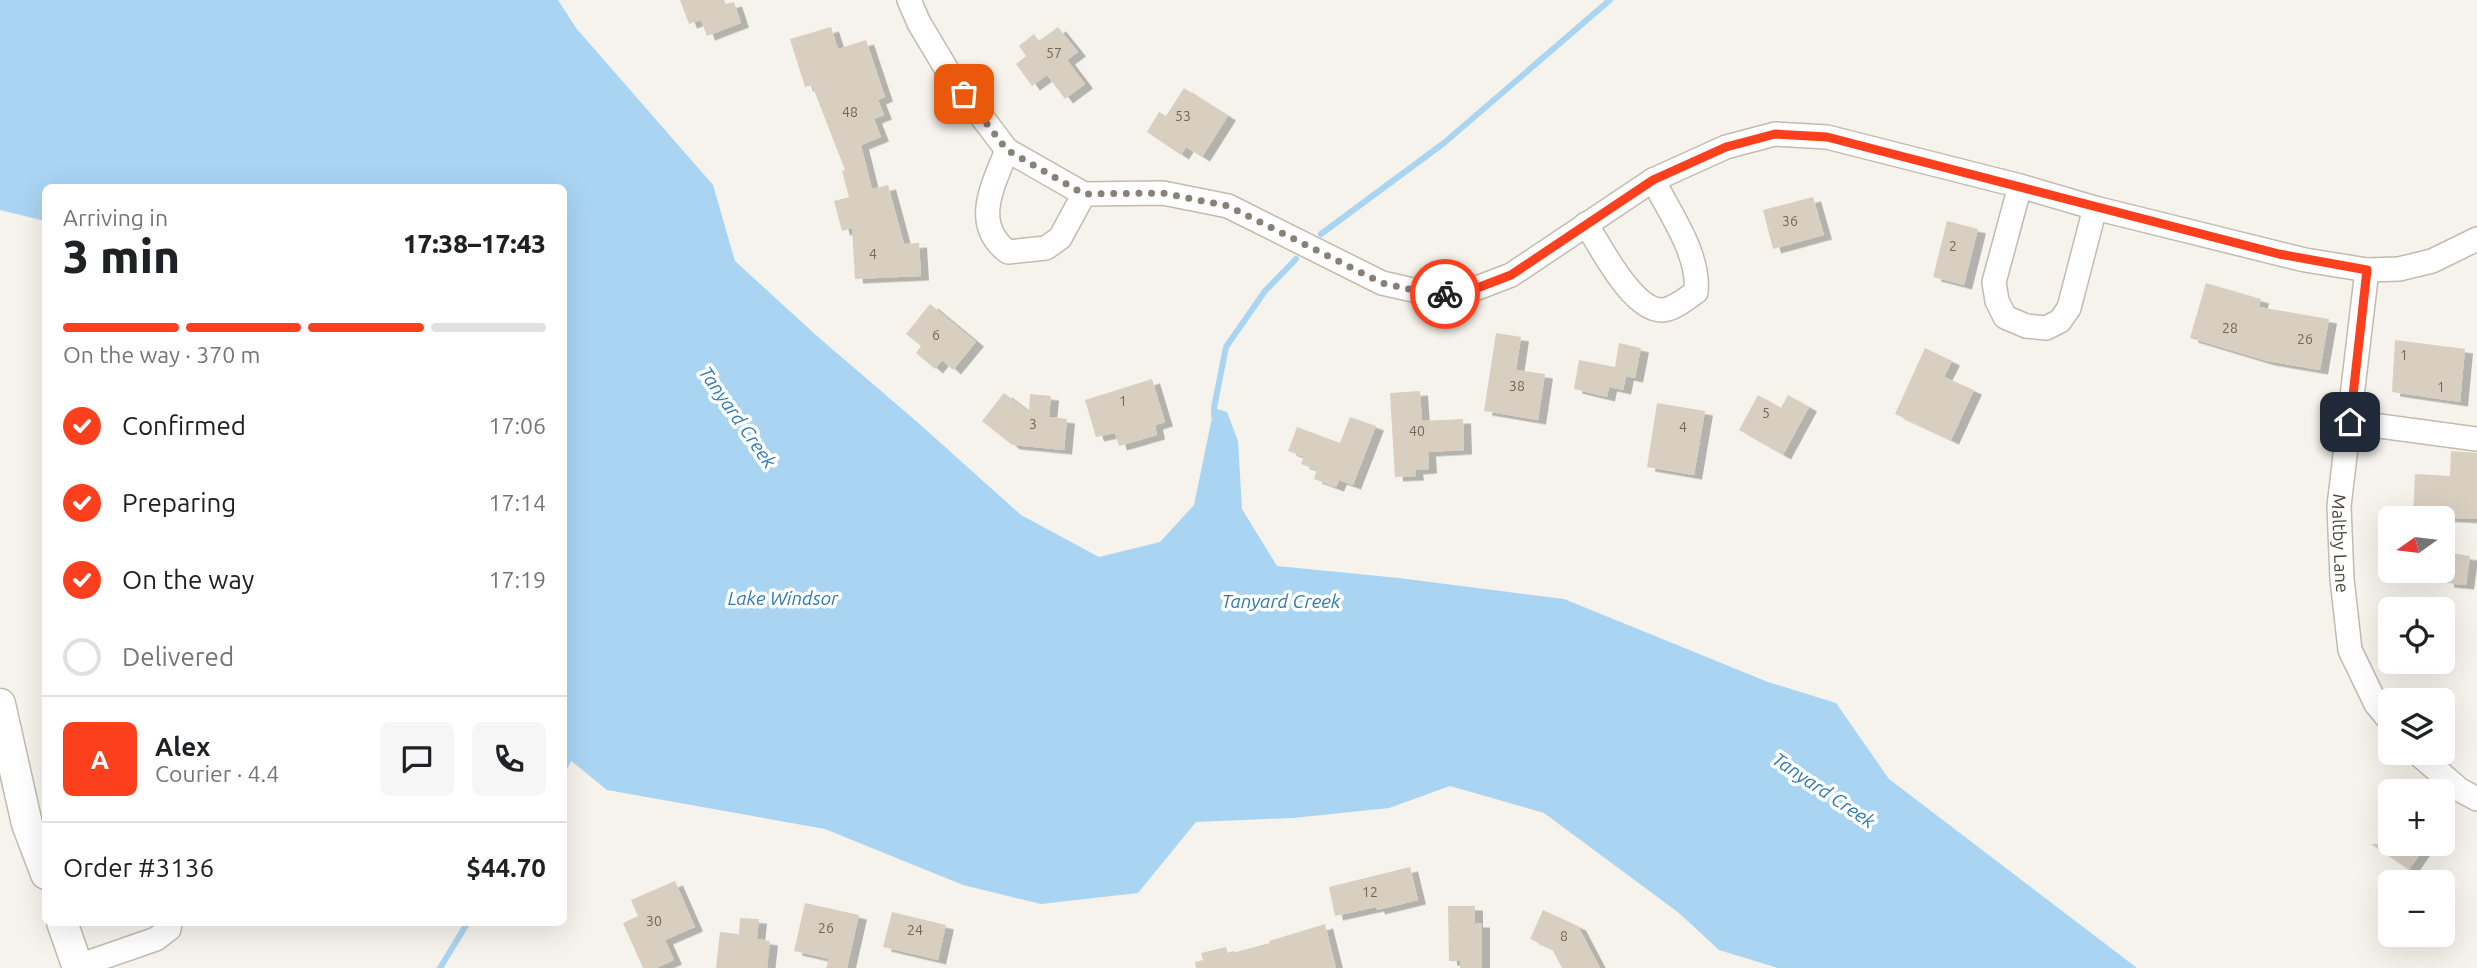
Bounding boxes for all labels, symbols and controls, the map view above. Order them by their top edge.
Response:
house number: 57 [1046,45,1062,61]
pin [934,64,994,124]
icon: bag [945,75,983,113]
house number: 48 [842,104,858,120]
house number: 53 [1175,108,1191,124]
text: Arriving in [63,205,168,230]
house number: 36 [1782,213,1798,229]
text: 17:38–17:43 [403,229,546,258]
text: 3 min [63,230,180,282]
house number: 2 [1949,238,1957,254]
house number: 4 [869,246,877,262]
courier [1410,259,1480,329]
icon: bike [1426,275,1464,313]
house number: 28 [2222,320,2238,336]
house number: 6 [932,327,940,343]
house number: 26 [2297,331,2313,347]
text: On the way · 370 m [63,342,260,367]
house number: 1 [2400,347,2408,363]
water label: Tanyard Creek [695,362,781,472]
house number: 38 [1509,378,1525,394]
house number: 1 [2437,379,2445,395]
pin [2320,392,2380,452]
house number: 1 [1119,393,1127,409]
icon: home [2331,403,2369,441]
house number: 5 [1762,405,1770,421]
icon: check [63,407,101,445]
text: Confirmed [122,411,246,440]
text: 17:06 [488,413,546,438]
house number: 3 [1029,416,1037,432]
house number: 4 [1679,419,1687,435]
house number: 40 [1409,423,1425,439]
icon: check [63,484,101,522]
text: Preparing [122,488,236,517]
text: 17:14 [488,490,546,515]
street label: Maltby Lane [2329,493,2353,594]
north arrow [2378,506,2455,583]
map controls [2378,506,2455,947]
icon: check [63,561,101,599]
text: On the way [122,565,254,594]
text: 17:19 [488,567,546,592]
water label: Lake Windsor [728,587,839,609]
water label: Tanyard Creek [1221,590,1341,612]
button: locate [2378,597,2455,674]
text: Delivered [122,642,234,671]
button: layers [2378,688,2455,765]
button: chat [380,722,454,796]
button: phone [472,722,546,796]
text: Alex [155,732,210,761]
text: A [91,745,109,774]
water label: Tanyard Creek [1768,748,1880,833]
text: Courier · 4.4 [155,761,279,786]
button: + [2378,779,2455,856]
text: Order #3136 [63,853,214,882]
text: $44.70 [466,853,546,882]
button: − [2378,870,2455,947]
house number: 12 [1362,884,1378,900]
house number: 30 [646,913,662,929]
house number: 26 [818,920,834,936]
house number: 24 [907,922,923,938]
house number: 8 [1560,928,1568,944]

